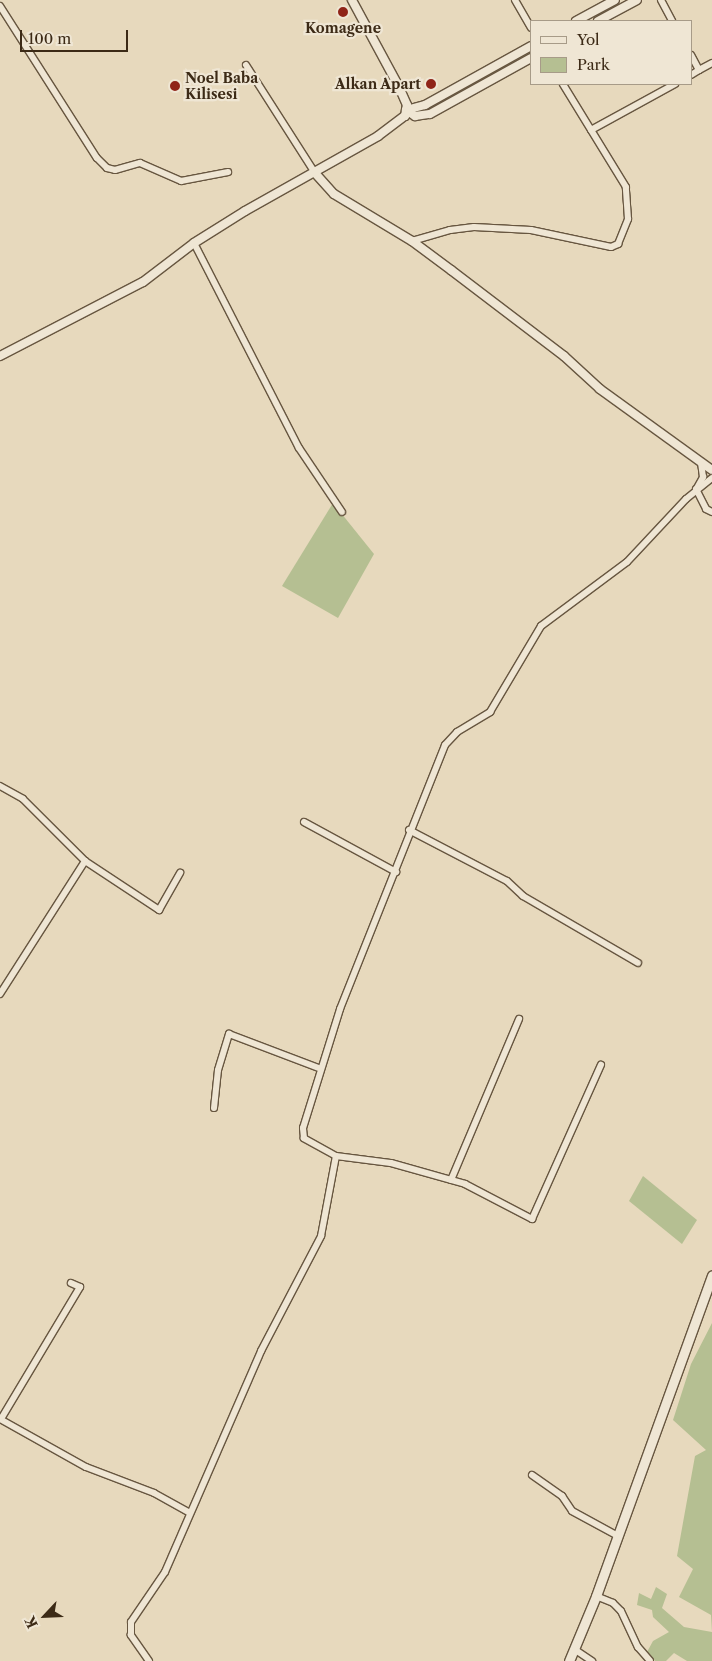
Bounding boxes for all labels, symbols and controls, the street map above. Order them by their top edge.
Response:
marker: Komagene [337,6,349,18]
scale bar [22,20,130,52]
place label: Komagene [305,20,381,36]
legend [530,20,692,85]
text: 100 m [28,29,71,48]
text: Yol [577,30,600,49]
text: Park [577,55,610,74]
place label: Noel Baba Kilisesi [185,70,258,102]
place label: Alkan Apart [334,76,421,92]
marker: Alkan Apart [425,78,437,90]
marker: Noel Baba Kilisesi [169,80,181,92]
north arrow [20,1591,70,1641]
text: K [21,1613,42,1631]

